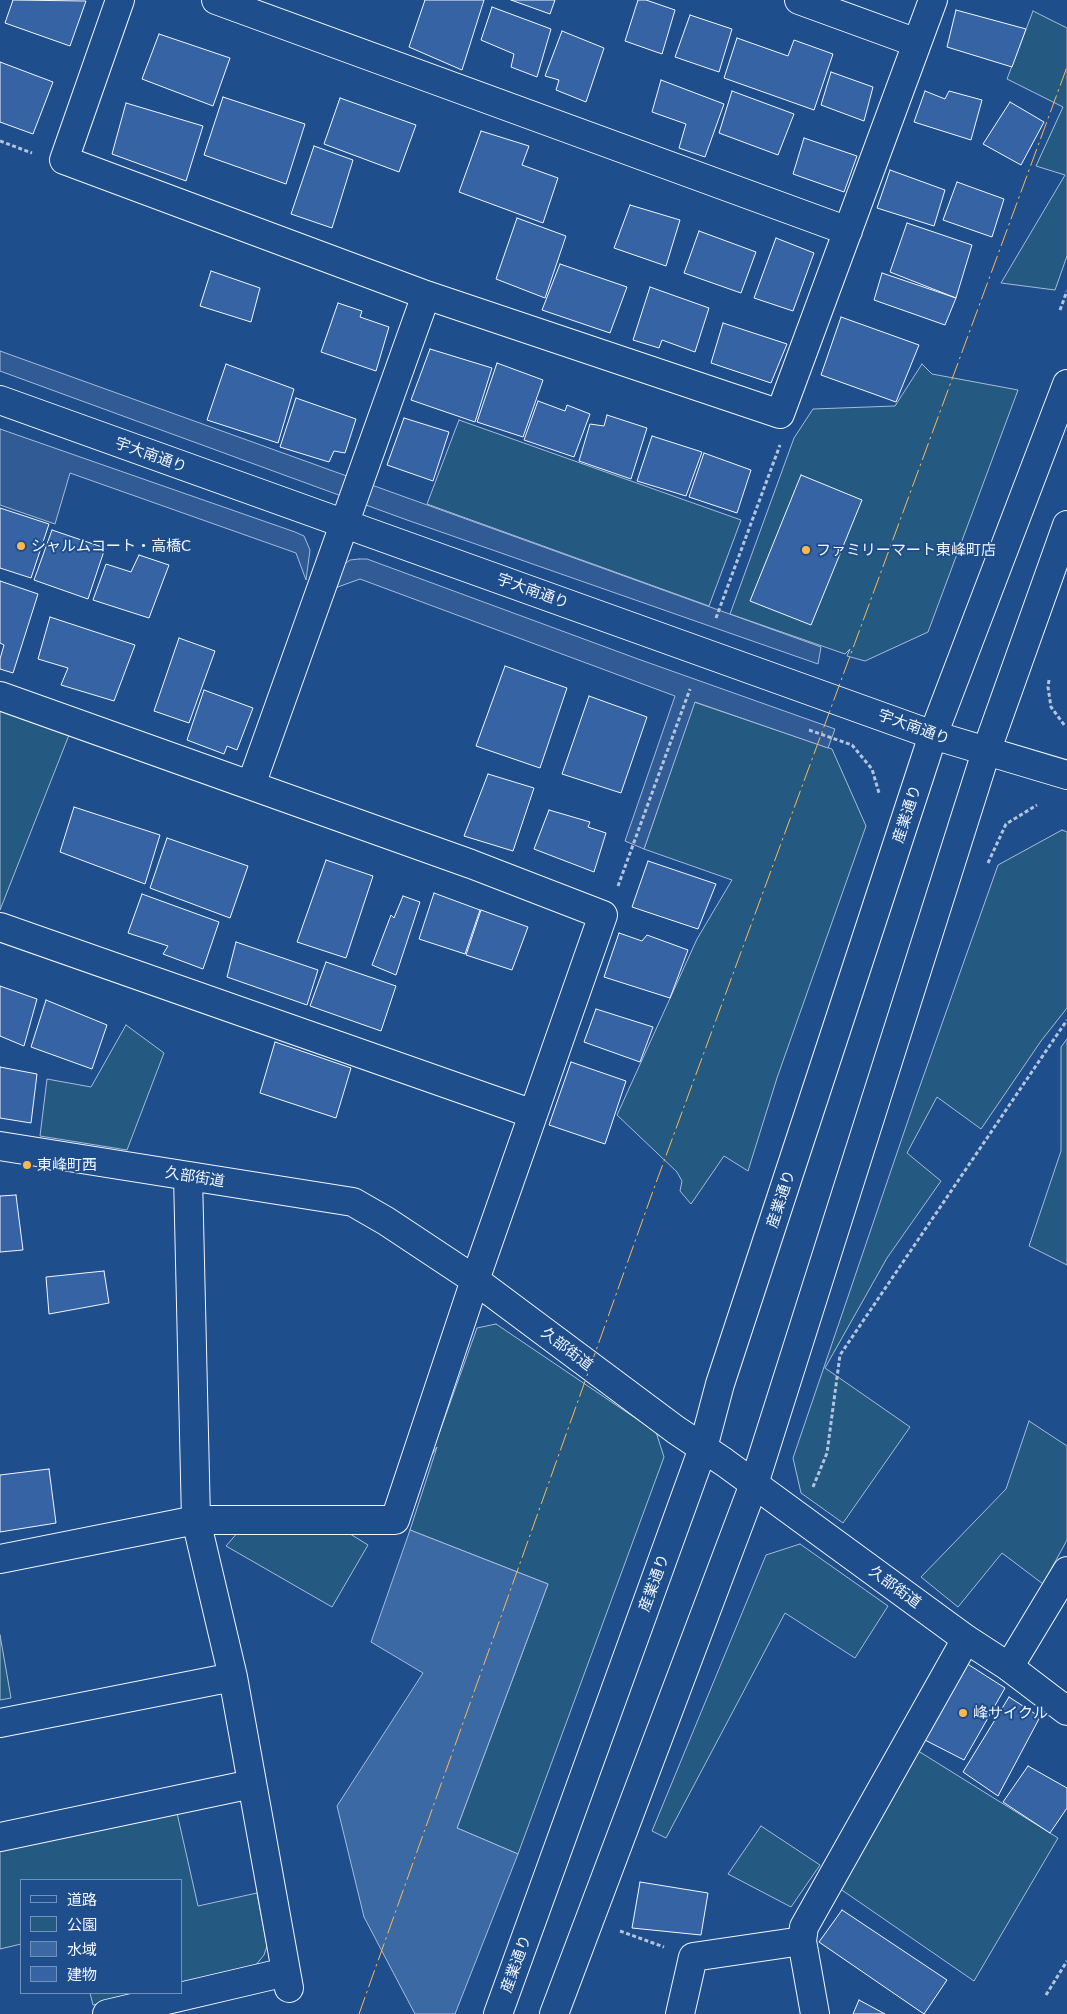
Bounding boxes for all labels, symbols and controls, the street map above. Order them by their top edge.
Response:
street label: 宇大南通り [113,434,189,476]
place label: シャルムコート・高橋C [31,537,191,555]
marker: シャルムコート・高橋C [15,540,27,552]
place label: ファミリーマート東峰町店 [816,541,996,559]
marker: ファミリーマート東峰町店 [800,544,812,556]
street label: 宇大南通り [495,570,571,612]
street label: 宇大南通り [876,706,952,748]
street label: 産業通り [889,783,925,845]
place label: 東峰町西 [37,1156,97,1174]
marker: 東峰町西 [21,1159,33,1171]
street label: 久部街道 [164,1163,226,1191]
street label: 産業通り [763,1168,799,1230]
street label: 久部街道 [538,1324,596,1374]
street label: 産業通り [635,1552,673,1614]
street label: 久部街道 [865,1562,925,1612]
place label: 峰サイクル [973,1704,1048,1722]
marker: 峰サイクル [957,1707,969,1719]
legend [20,1879,182,1994]
text: 道路 [67,1890,97,1908]
text: 公園 [67,1915,97,1933]
street label: 産業通り [497,1933,535,1995]
text: 水域 [67,1940,97,1958]
text: 建物 [67,1965,97,1983]

